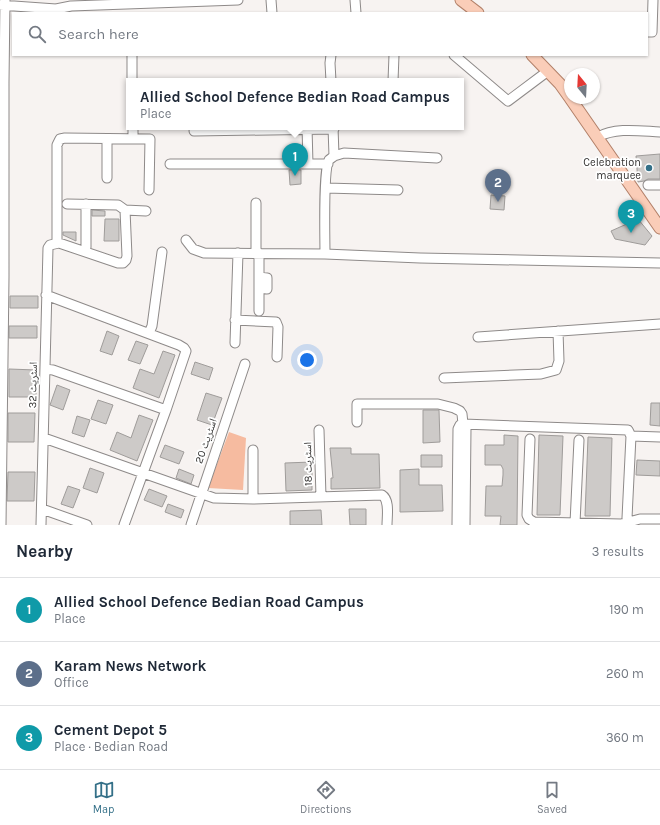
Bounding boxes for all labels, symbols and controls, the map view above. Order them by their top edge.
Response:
search box [12,12,648,56]
icon: search [26,23,48,45]
text: Search here [58,25,139,43]
north arrow [564,68,600,104]
popup [126,78,464,130]
text: Allied School Defence Bedian Road Campus [140,88,450,106]
text: Place [140,106,171,121]
pin: 1 [282,143,308,176]
place label: Celebration marquee [583,156,641,182]
marker: Celebration marquee [644,163,654,173]
pin: 2 [485,169,511,202]
pin: 3 [618,200,644,233]
your location [297,350,317,370]
street label: اسٹریٹ 32 [26,362,40,408]
street label: اسٹریٹ 20 [192,417,220,465]
street label: اسٹریٹ 18 [301,442,315,486]
text: Nearby [16,541,73,561]
text: 3 results [592,544,644,559]
text: Allied School Defence Bedian Road Campus [54,593,364,611]
text: 1 [27,602,31,617]
text: 190 m [609,602,644,617]
text: Place [54,611,85,626]
text: Karam News Network [54,657,206,675]
text: 2 [25,666,33,681]
text: 260 m [606,666,644,681]
text: Office [54,675,89,690]
text: Cement Depot 5 [54,721,167,739]
text: 3 [25,730,33,745]
text: 360 m [606,730,644,745]
text: Place · Bedian Road [54,739,168,754]
tab: Map [93,779,115,816]
tab: Directions [300,779,352,816]
tab: Saved [537,779,567,816]

